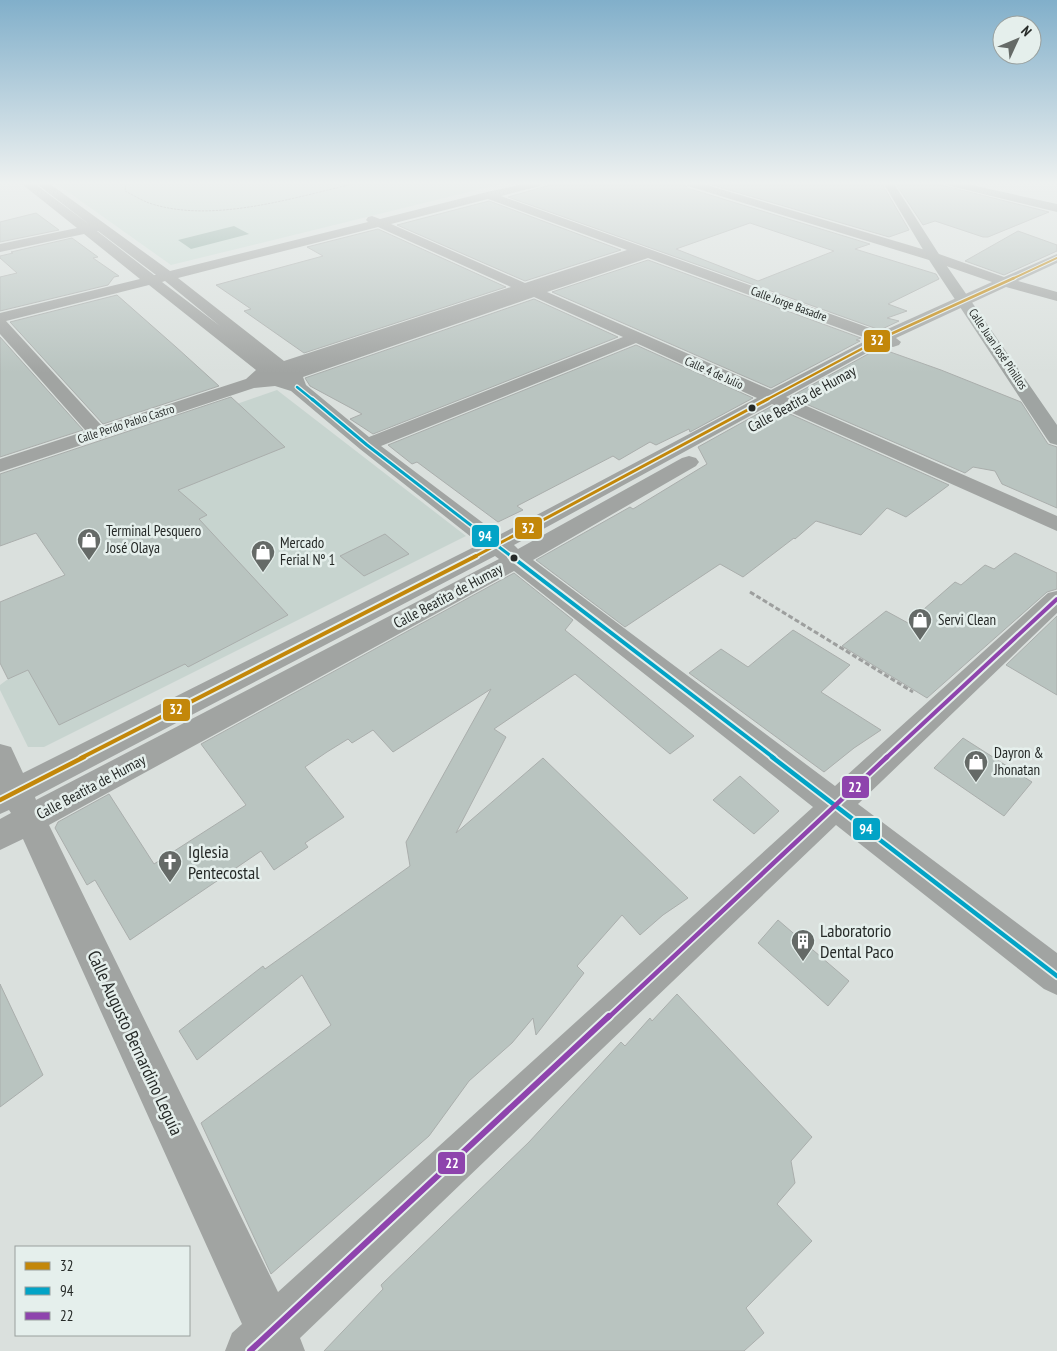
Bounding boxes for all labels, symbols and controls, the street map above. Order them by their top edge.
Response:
north arrow [992,15,1042,65]
text: N [1017,22,1035,40]
street label: Calle Jorge Basadre [749,283,829,324]
street label: Calle Juan José Pinillos [966,305,1031,392]
line badge: 32 [863,329,891,353]
text: 32 [870,331,884,349]
street label: Calle 4 de Julio [683,353,746,392]
street label: Calle Beatita de Humay [744,361,860,436]
street label: Calle Perdo Pablo Castro [75,401,176,446]
unlabelled marker [747,403,757,413]
line badge: 32 [514,516,543,540]
text: 32 [521,519,535,537]
place label: Terminal Pesquero José Olaya [105,521,201,557]
line badge: 94 [471,524,500,548]
shop icon: Terminal Pesquero José Olaya [76,527,102,561]
text: 94 [478,527,492,545]
place label: Mercado Ferial Nº 1 [280,533,335,569]
shop icon: Mercado Ferial Nº 1 [250,539,276,573]
unlabelled marker [509,553,519,563]
street label: Calle Beatita de Humay [390,559,506,632]
shop icon: Servi Clean [907,607,933,641]
place label: Servi Clean [938,610,996,629]
line badge: 32 [162,698,191,722]
text: 32 [169,700,183,718]
place label: Dayron & Jhonatan [993,743,1044,779]
shop icon: Dayron & Jhonatan [963,749,989,783]
street label: Calle Beatita de Humay [33,750,149,823]
line badge: 22 [841,775,870,799]
text: 22 [848,778,862,796]
line badge: 94 [852,817,881,841]
text: 94 [859,820,873,838]
place label: Iglesia Pentecostal [188,840,260,884]
church icon: Iglesia Pentecostal [157,849,183,883]
place label: Laboratorio Dental Paco [820,919,894,963]
building icon: Laboratorio Dental Paco [790,928,816,962]
street label: Calle Augusto Bernardino Leguía [82,947,188,1139]
line badge: 22 [437,1151,466,1175]
text: 22 [445,1154,459,1172]
legend [15,1246,190,1336]
text: 32 [60,1256,74,1275]
text: 94 [60,1281,74,1300]
text: 22 [60,1306,74,1325]

